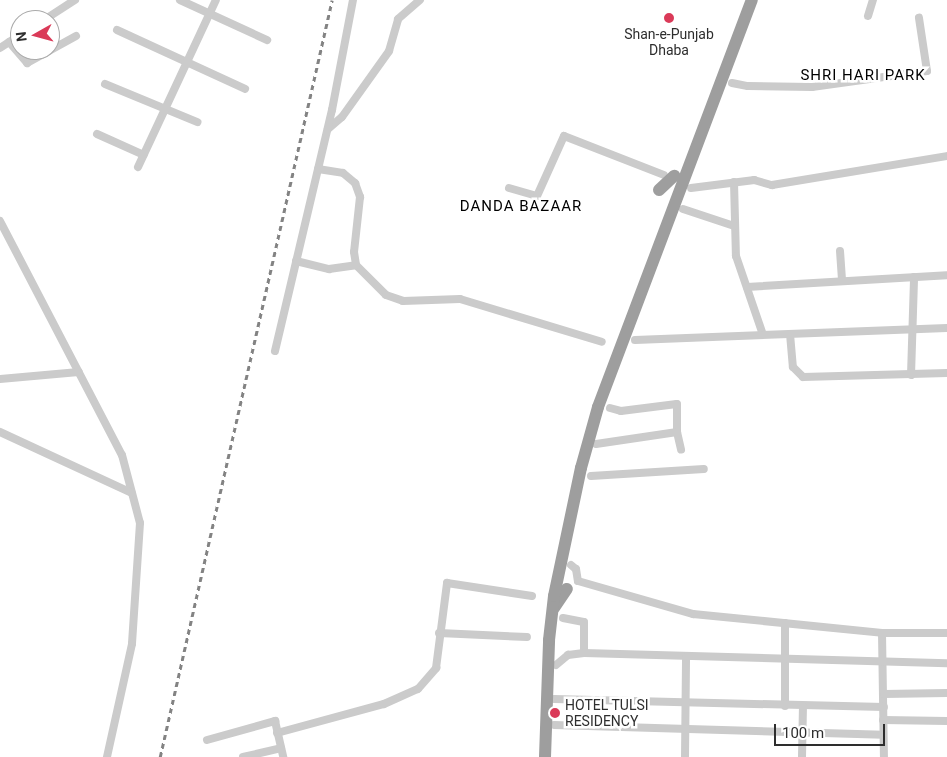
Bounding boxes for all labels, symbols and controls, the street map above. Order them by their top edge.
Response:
north arrow [10,10,60,60]
marker: Shan-e-Punjab Dhaba [663,12,675,24]
place label: Shan-e-Punjab Dhaba [624,26,714,58]
text: N [13,31,30,43]
district label: SHRI HARI PARK [799,67,927,85]
district label: DANDA BAZAAR [458,198,584,216]
place label: HOTEL TULSI RESIDENCY [565,697,649,730]
marker: HOTEL TULSI RESIDENCY [549,707,561,719]
scale bar [777,714,888,746]
text: 100 m [782,724,824,742]

